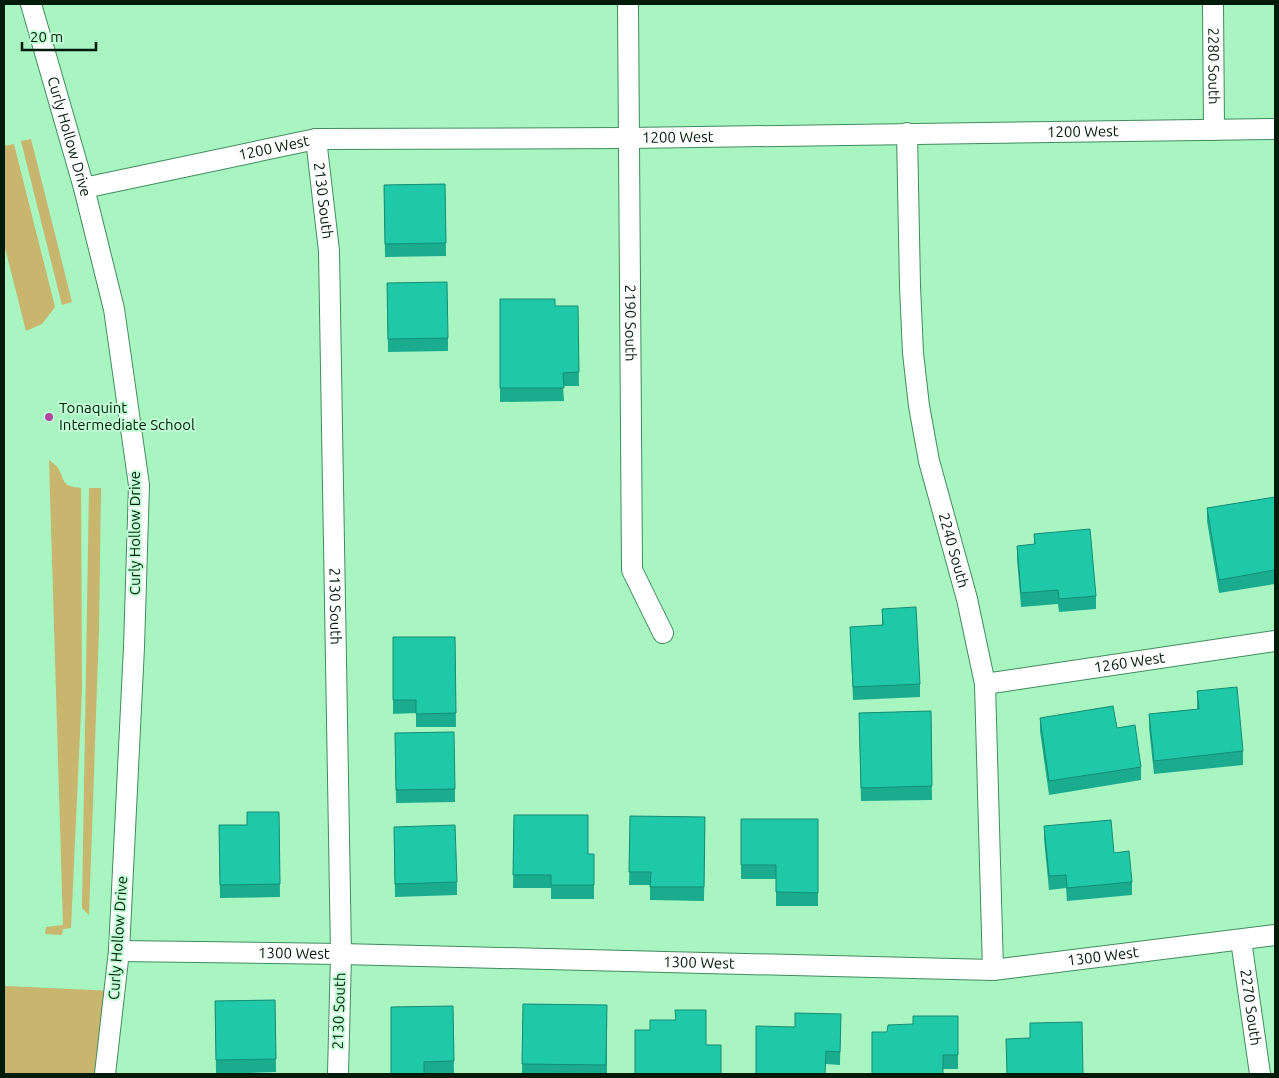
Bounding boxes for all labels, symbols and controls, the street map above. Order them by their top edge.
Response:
scale bar [22,20,96,52]
street label: 2280 South [1205,27,1223,105]
text: 20 m [30,28,63,45]
street label: Curly Hollow Drive [44,74,95,198]
street label: 1200 West [1047,122,1119,140]
street label: 1200 West [642,128,714,146]
street label: 1200 West [237,132,311,163]
street label: 2130 South [311,161,337,240]
street label: 2190 South [622,284,640,362]
place label: Tonaquint Intermediate School [59,399,195,433]
marker: Tonaquint Intermediate School [43,411,55,423]
street label: Curly Hollow Drive [126,471,143,595]
street label: 2240 South [936,511,973,590]
street label: 2130 South [326,568,345,645]
street label: 1260 West [1093,648,1166,676]
street label: Curly Hollow Drive [105,875,130,1001]
street label: 1300 West [1066,943,1140,969]
street label: 1300 West [258,944,330,962]
street label: 1300 West [663,953,735,972]
street label: 2270 South [1237,968,1265,1047]
street label: 2130 South [329,972,348,1050]

